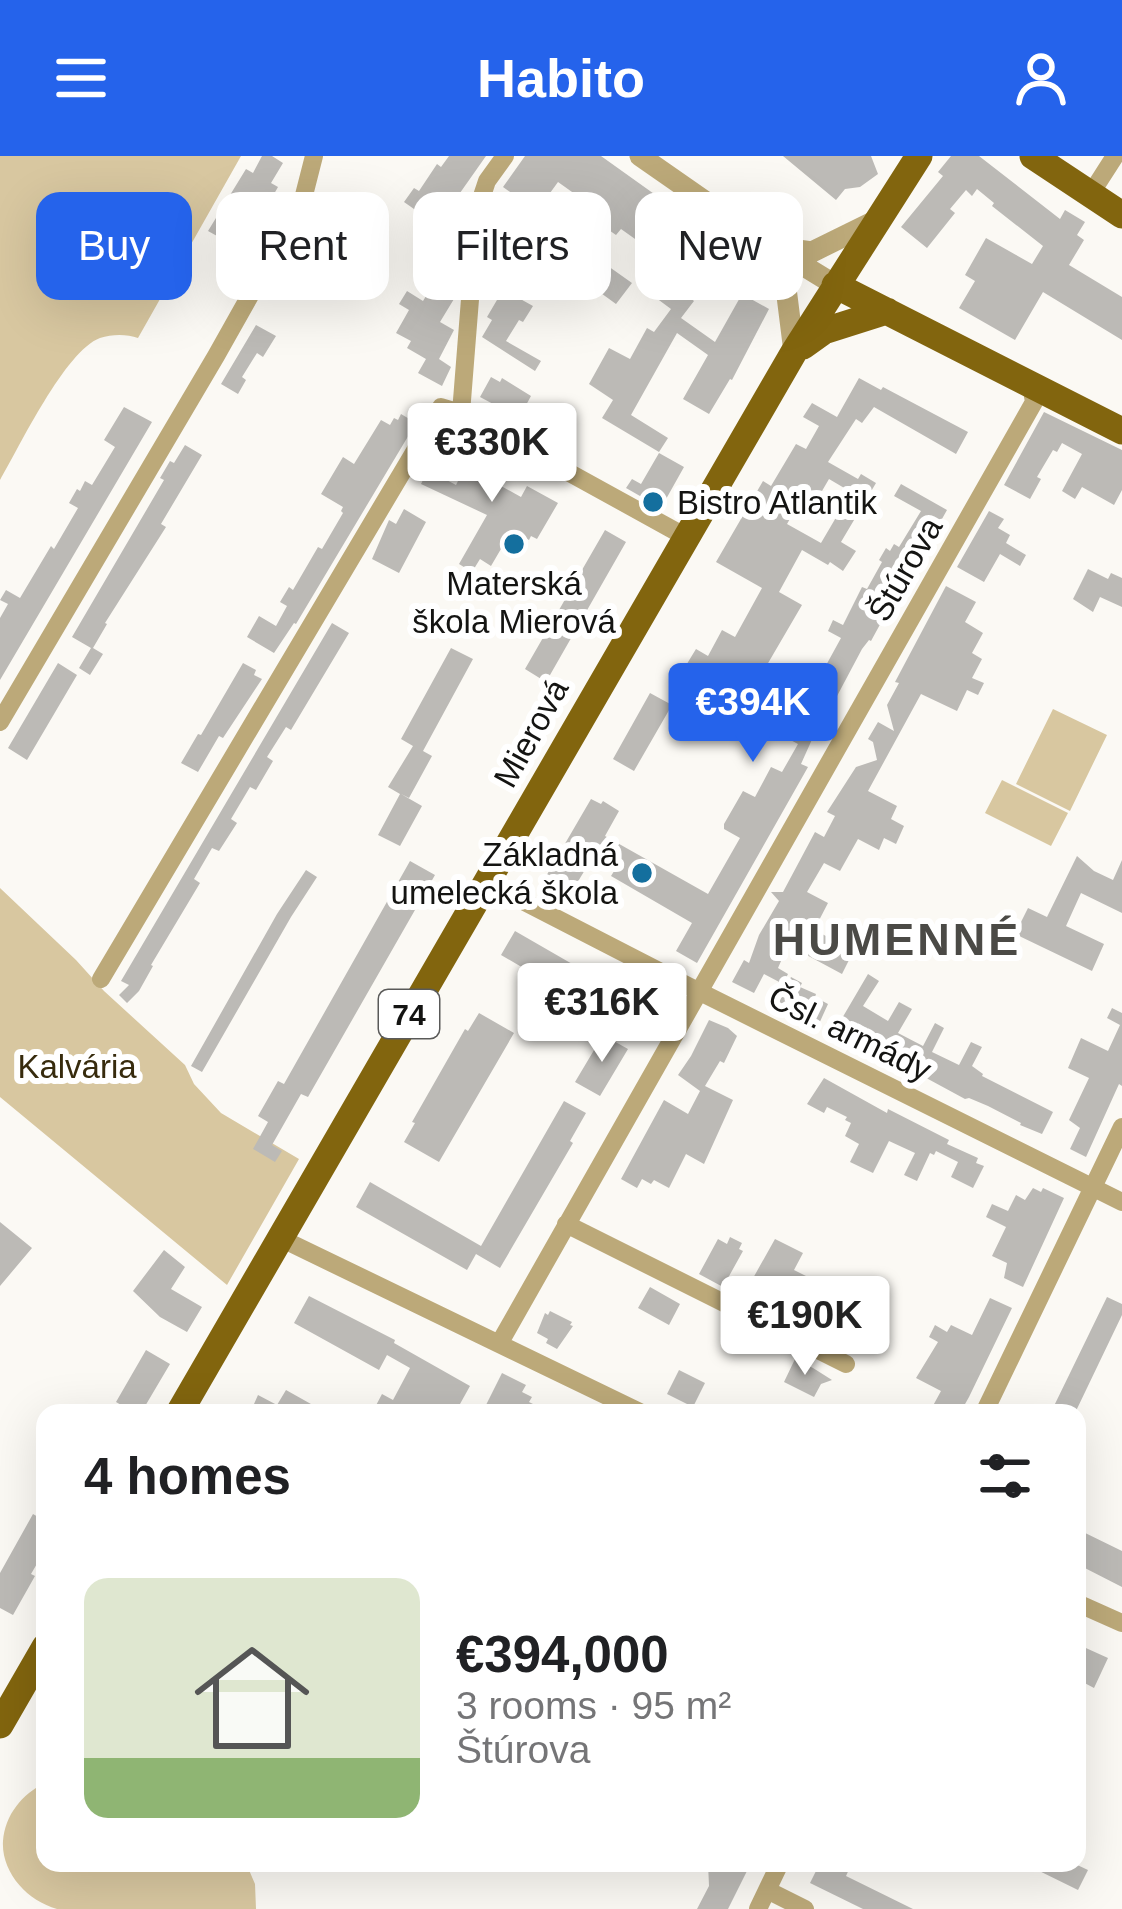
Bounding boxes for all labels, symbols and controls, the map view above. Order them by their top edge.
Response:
icon: menu [48,45,114,111]
icon: person [1008,45,1074,111]
text: Habito [477,48,645,108]
chip: Buy [36,192,192,300]
chip: Rent [216,192,389,300]
chip: Filters [413,192,611,300]
chip: New [635,192,803,300]
pin: €330K [408,403,576,505]
text: €330K [435,420,549,463]
place label: Bistro Atlantik [677,484,877,521]
marker: Bistro Atlantik [640,489,666,515]
street label: Štúrova [861,510,950,627]
marker: Materská škola Mierová [501,531,527,557]
place label: Materská škola Mierová [412,565,616,640]
pin: €394K [669,663,837,765]
street label: Mierová [486,672,576,793]
text: €394K [696,680,810,723]
place label: Základná umelecká škola [391,836,619,911]
marker: Základná umelecká škola [629,860,655,886]
district label: HUMENNÉ [773,914,1021,965]
pin: €316K [518,963,686,1065]
street label: Čsl. armády [763,978,938,1088]
text: €316K [545,980,659,1023]
road number: 74 [379,990,439,1038]
park label: Kalvária [17,1048,137,1085]
pin: €190K [721,1276,889,1378]
text: €190K [748,1293,862,1336]
icon: filters [972,1443,1038,1509]
text: 4 homes [84,1448,291,1505]
icon: home [180,1626,324,1770]
text: €394,000 [456,1626,669,1683]
text: 3 rooms · 95 m² [456,1684,731,1727]
text: Štúrova [456,1728,590,1771]

